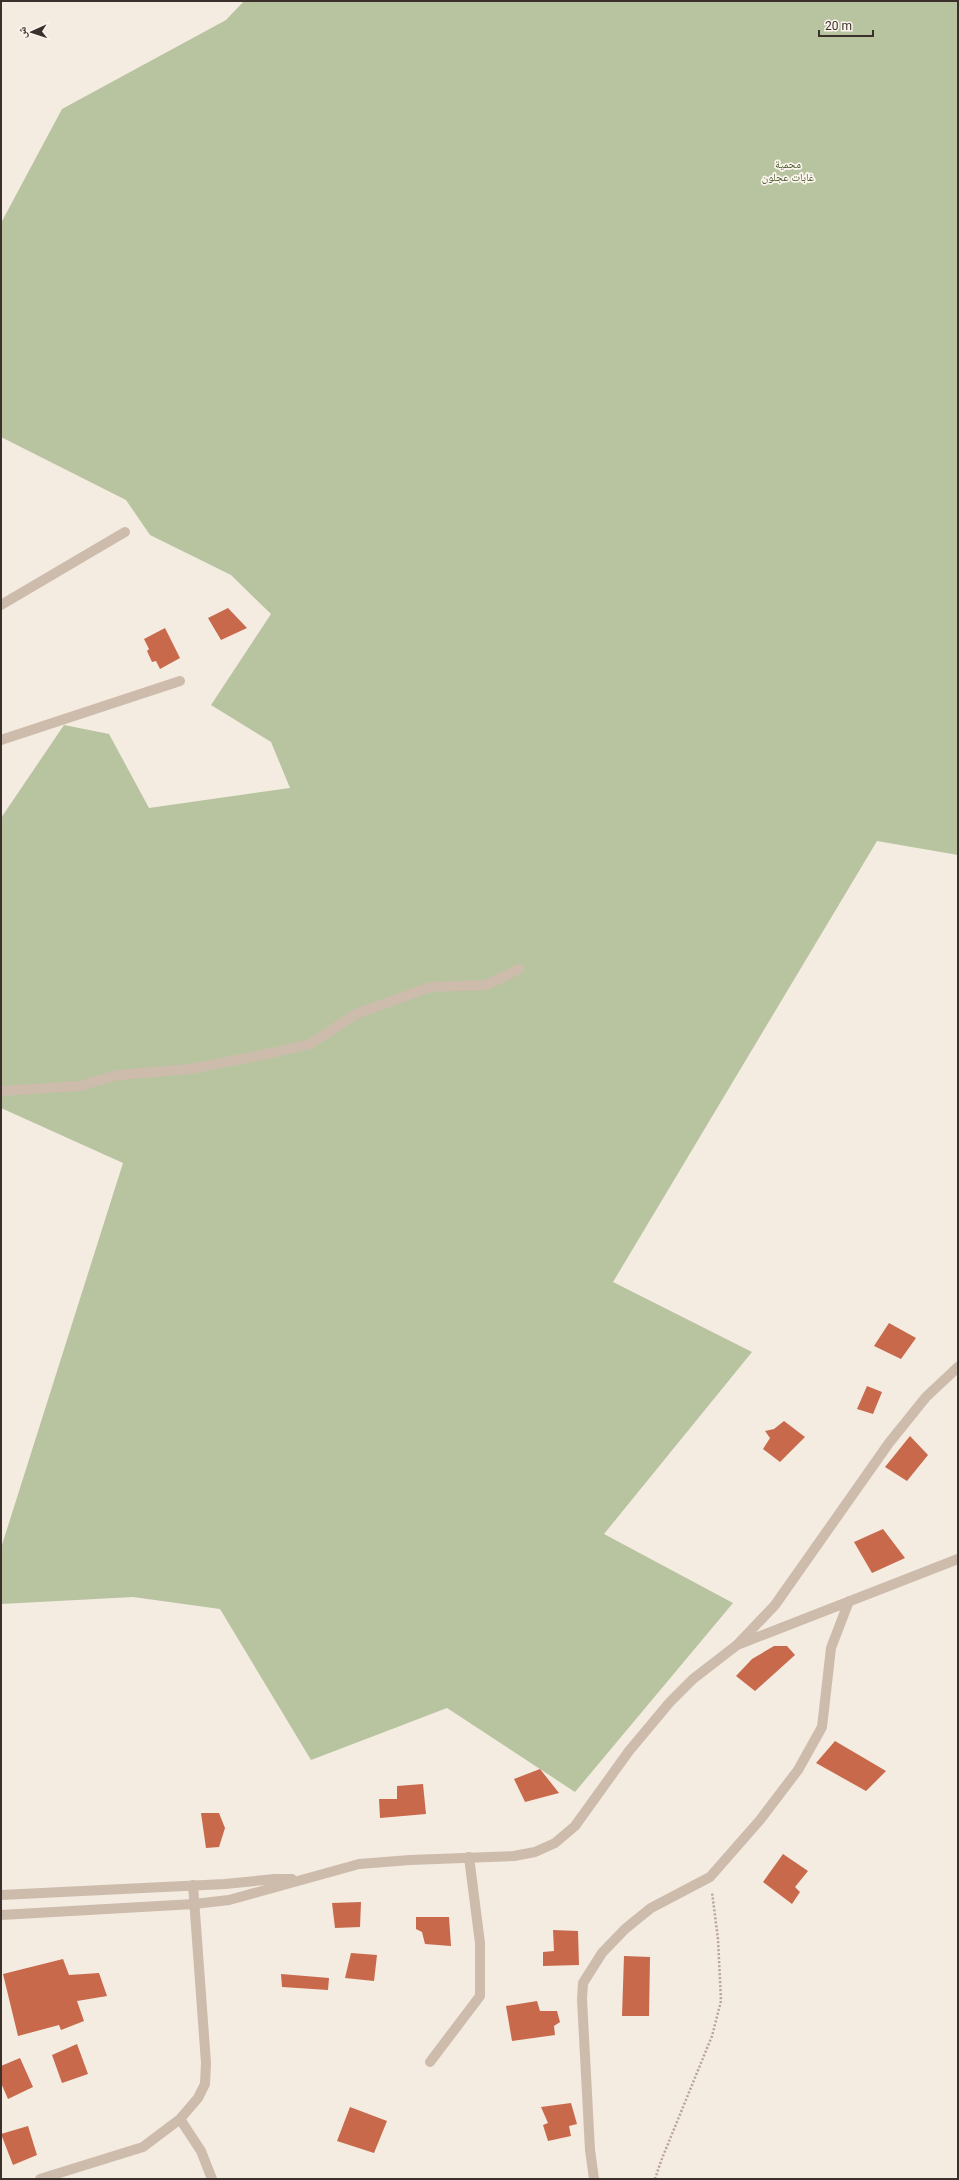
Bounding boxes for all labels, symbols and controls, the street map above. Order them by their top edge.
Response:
north arrow [12,12,52,52]
scale bar [819,12,873,38]
text: 20 m [825,19,852,33]
text: ش [16,26,30,39]
park label: محمية غابات عجلون [762,158,815,184]

